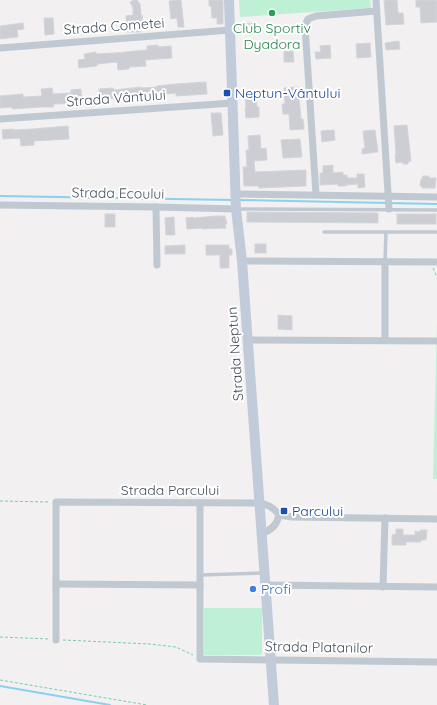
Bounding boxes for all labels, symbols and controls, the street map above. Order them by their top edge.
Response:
marker: Club Sportiv Dyadora [267,8,277,18]
street label: Strada Cometei [63,14,165,38]
place label: Club Sportiv Dyadora [233,19,311,53]
place label: Neptun-Vântului [235,84,340,102]
street label: Strada Vântului [66,86,166,110]
marker: Neptun-Vântului [222,88,232,98]
street label: Strada Ecoului [71,183,165,203]
street label: Strada Neptun [223,306,247,402]
street label: Strada Parcului [121,481,219,499]
place label: Parcului [292,502,343,520]
marker: Parcului [279,506,289,516]
place label: Profi [261,580,291,598]
marker: Profi [248,584,258,594]
street label: Strada Platanilor [265,637,374,657]

